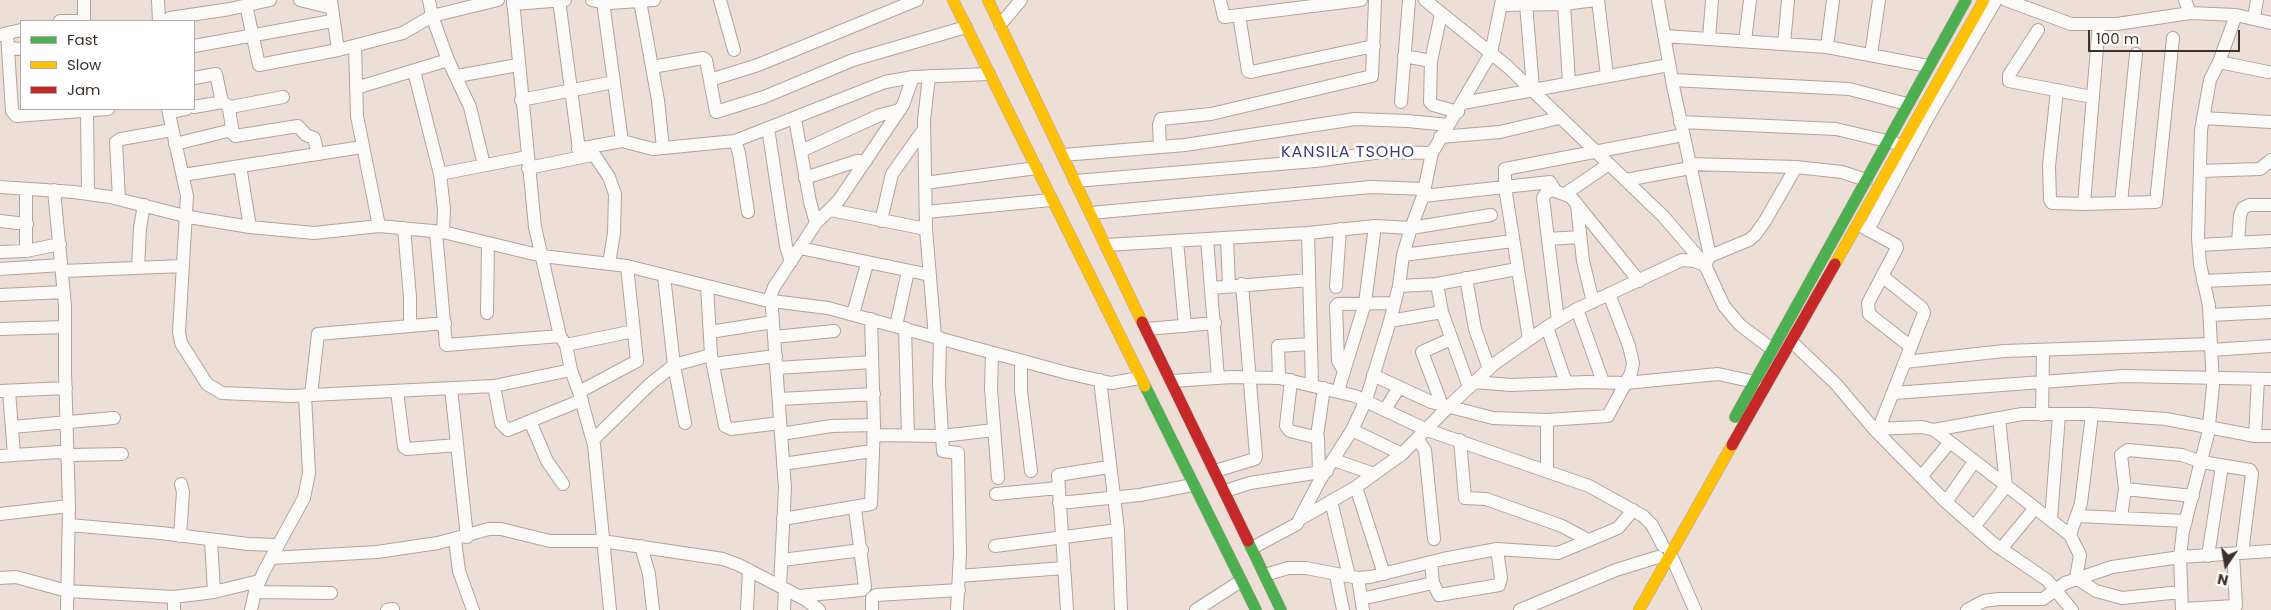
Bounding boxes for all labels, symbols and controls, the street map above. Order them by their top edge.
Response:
legend [20,20,195,110]
scale bar [2091,20,2244,52]
text: 100 m [2096,28,2139,49]
text: Fast [67,29,98,50]
text: Slow [67,54,101,75]
text: Jam [67,79,101,100]
district label: KANSILA TSOHO [1279,143,1417,163]
north arrow [2201,540,2251,590]
text: N [2216,569,2230,591]

